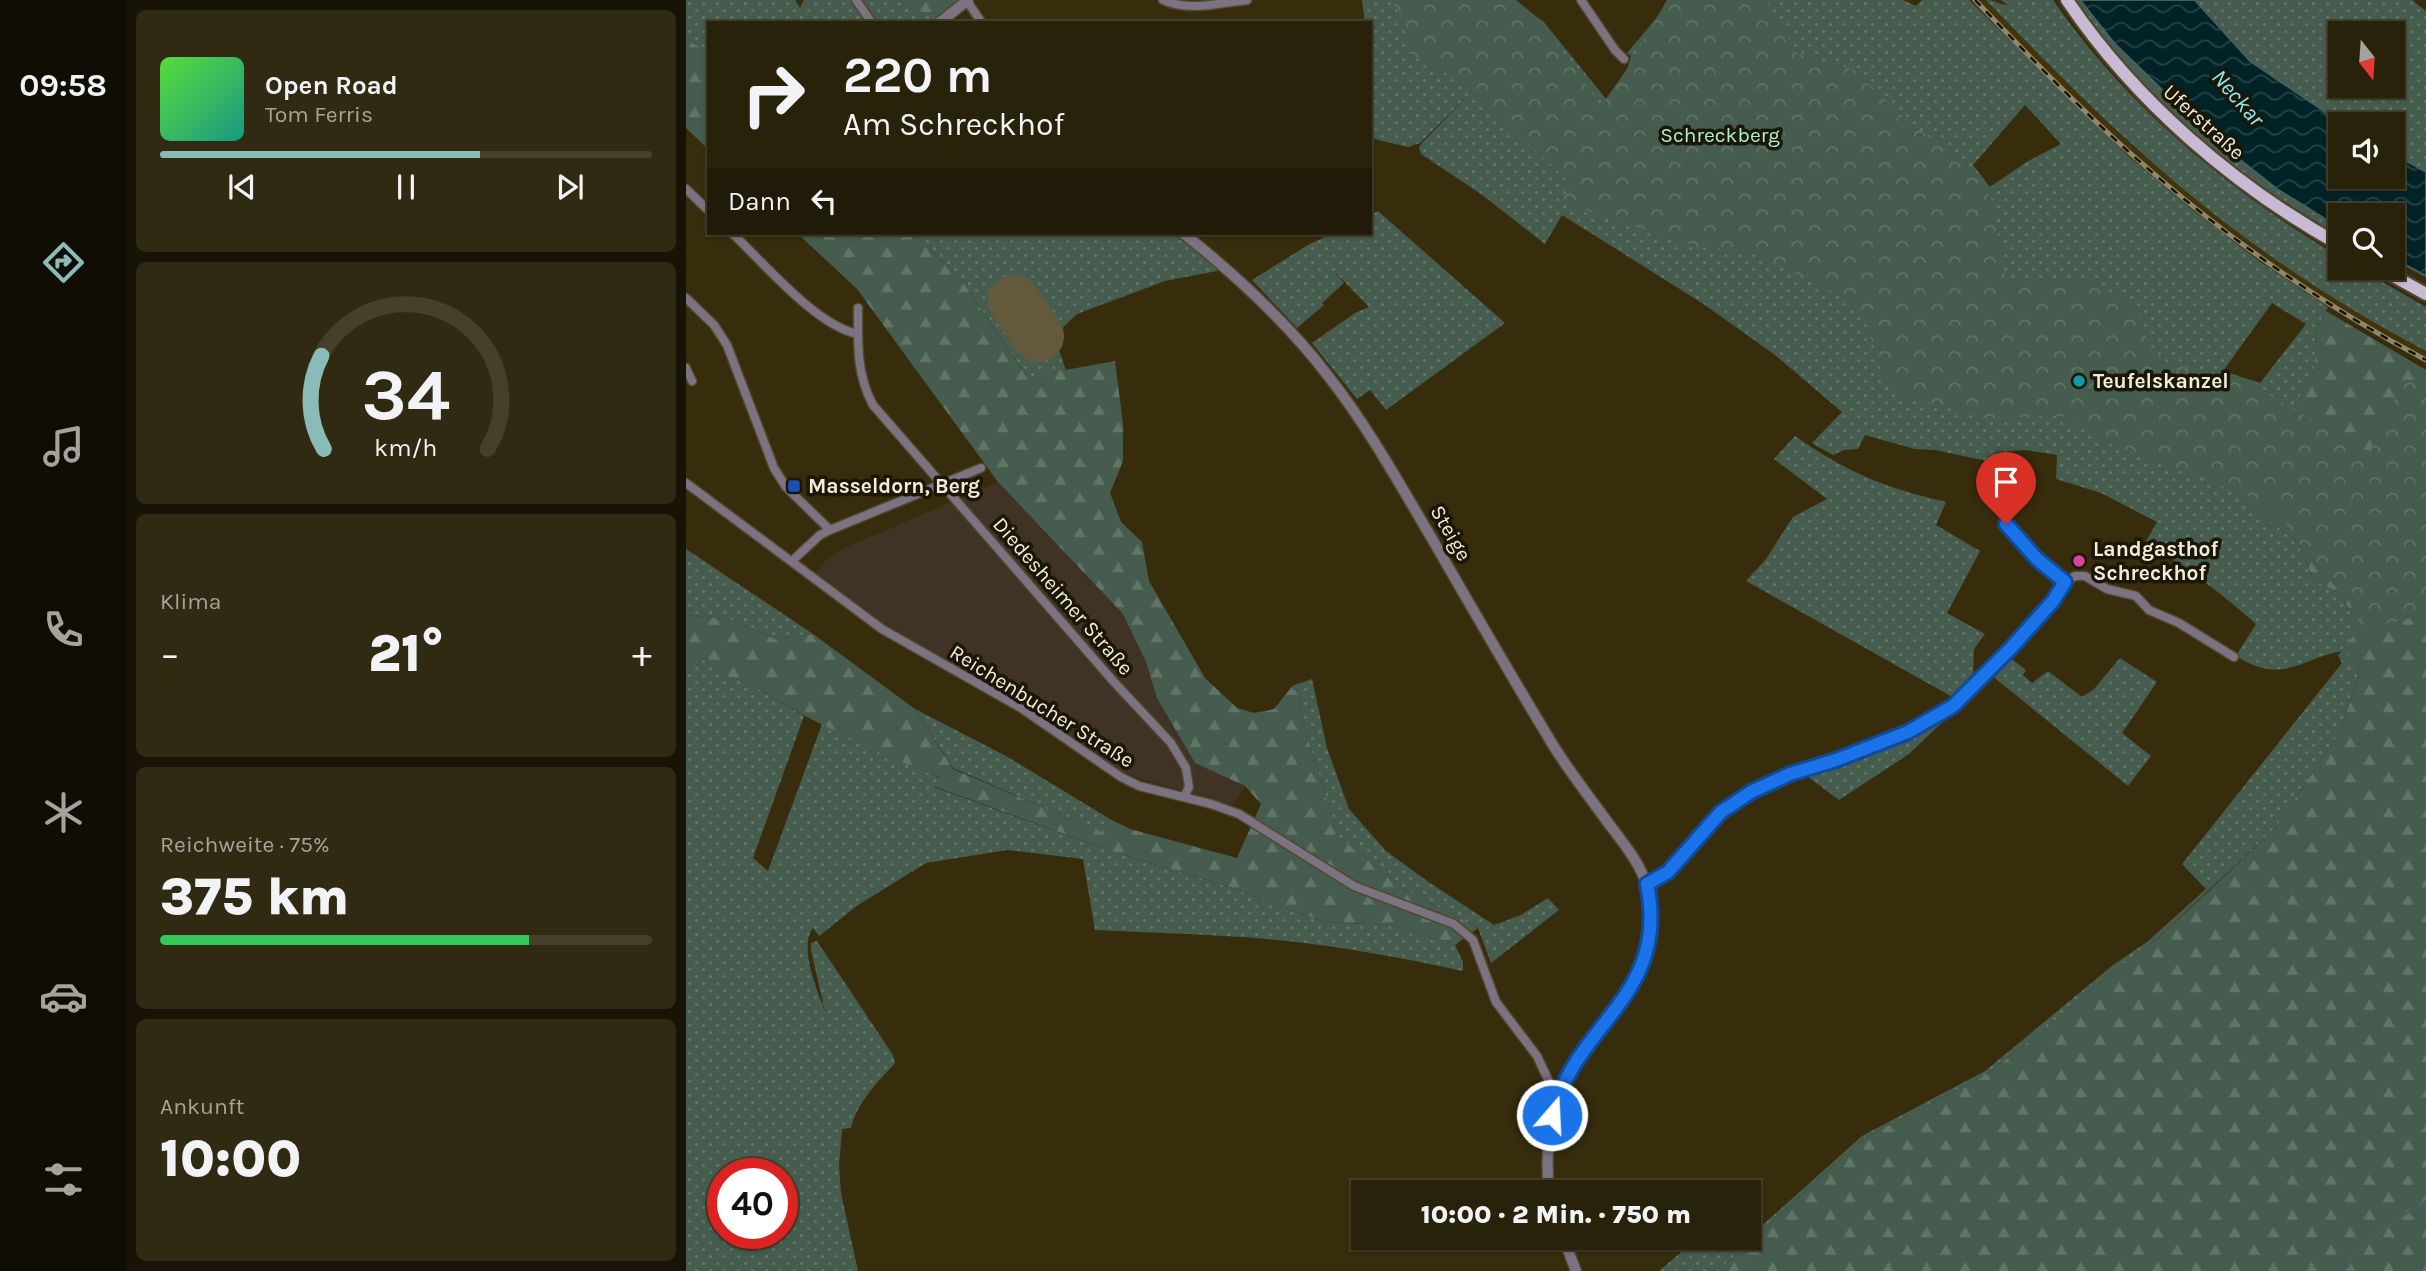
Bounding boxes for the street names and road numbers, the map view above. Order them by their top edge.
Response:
street label: Uferstraße [2158,79,2250,165]
street label: Steige [1426,501,1476,565]
street label: Diedesheimer Straße [988,512,1138,680]
street label: Reichenbucher Straße [946,640,1138,772]

